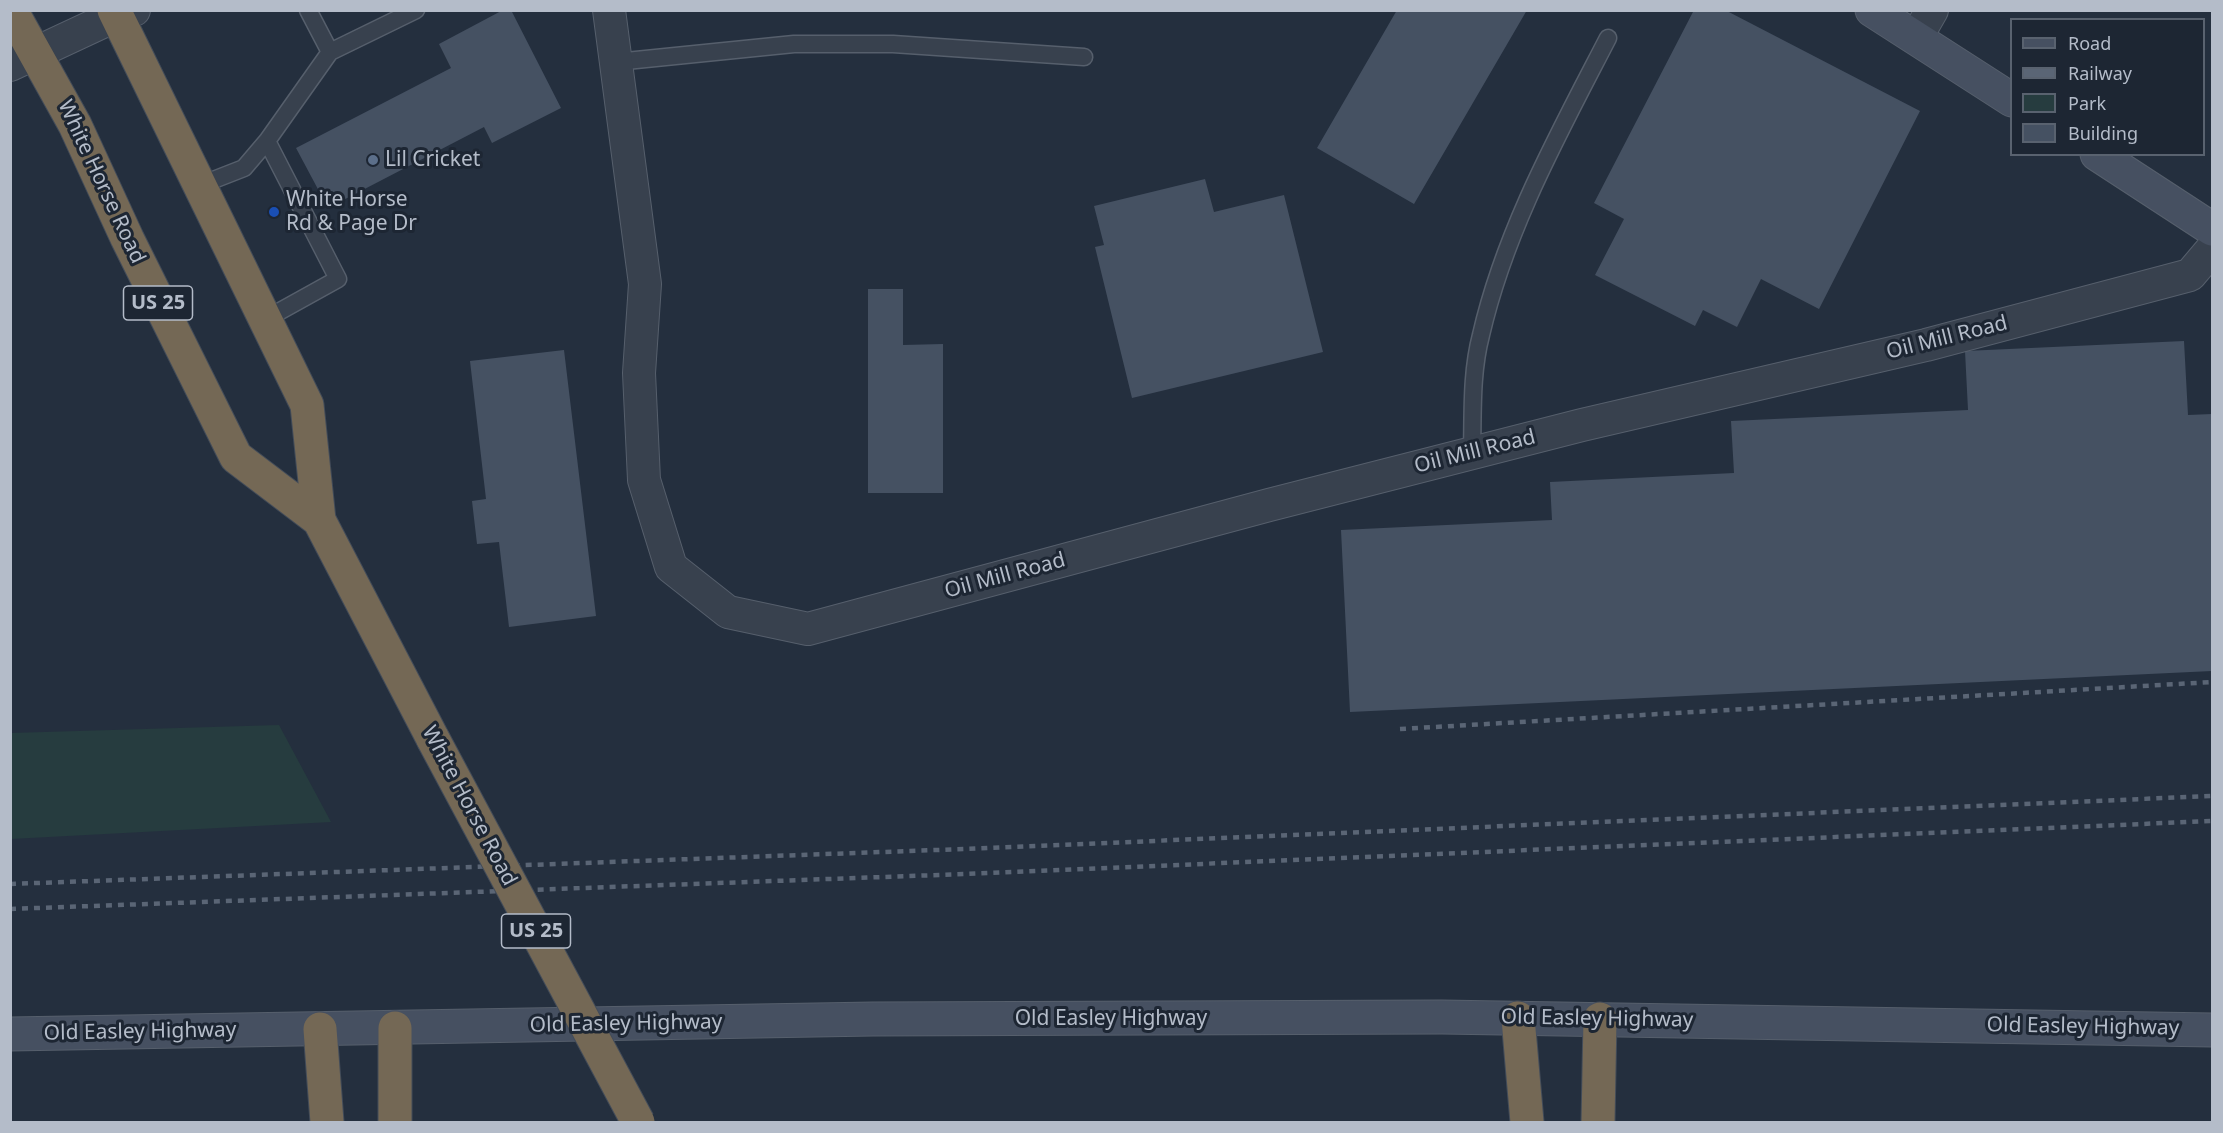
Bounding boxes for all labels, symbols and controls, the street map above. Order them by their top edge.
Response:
legend [2010,18,2205,156]
text: Road [2068,31,2111,55]
text: Railway [2068,61,2132,85]
text: Park [2068,91,2106,115]
street label: White Horse Road [52,96,150,268]
text: Building [2068,121,2138,145]
place label: Lil Cricket [385,147,480,173]
marker: Lil Cricket [366,153,380,167]
place label: White Horse Rd & Page Dr [286,187,417,237]
marker: White Horse Rd & Page Dr [267,205,281,219]
road number: US 25 [124,286,192,320]
street label: Oil Mill Road [1884,311,2010,365]
street label: Oil Mill Road [1412,425,1538,479]
street label: Oil Mill Road [942,548,1068,604]
street label: White Horse Road [416,722,522,890]
road number: US 25 [502,914,570,948]
street label: Old Easley Highway [1500,1005,1694,1033]
street label: Old Easley Highway [1015,1006,1207,1032]
street label: Old Easley Highway [529,1010,723,1038]
street label: Old Easley Highway [1986,1013,2180,1041]
street label: Old Easley Highway [43,1018,237,1046]

